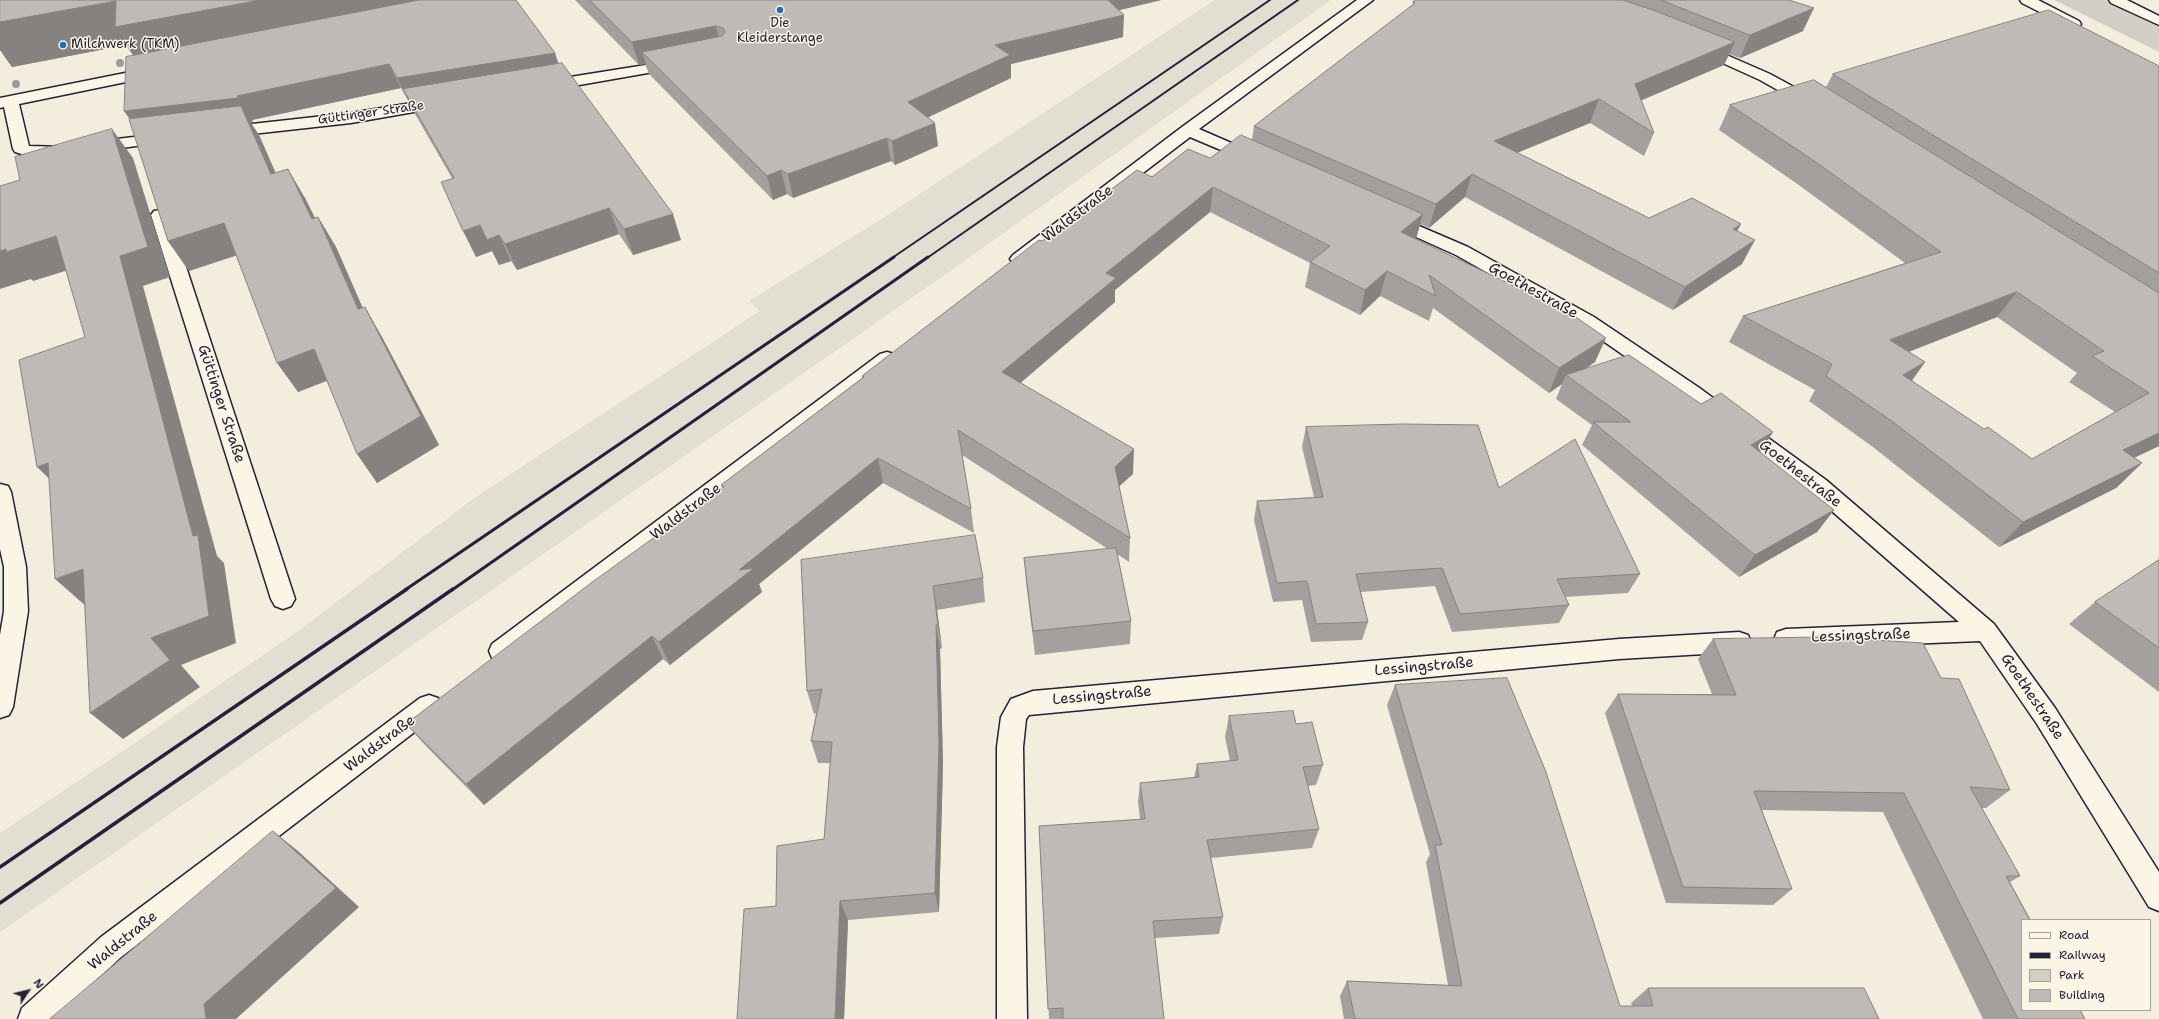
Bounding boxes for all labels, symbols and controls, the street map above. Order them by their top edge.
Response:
marker: Die Kleiderstange [775,5,785,15]
place label: Die Kleiderstange [737,16,823,47]
place label: Milchwerk (TKM) [71,37,179,53]
marker: Milchwerk (TKM) [58,40,68,50]
street label: Güttinger Straße [317,98,425,128]
street label: Waldstraße [1039,182,1117,246]
street label: Goethestraße [1485,259,1581,323]
street label: Güttinger Straße [193,343,249,465]
street label: Goethestraße [1755,436,1845,512]
street label: Waldstraße [647,480,725,544]
street label: Lessingstraße [1811,625,1911,647]
street label: Goethestraße [1997,651,2067,743]
street label: Lessingstraße [1374,654,1474,680]
street label: Lessingstraße [1052,683,1152,709]
street label: Waldstraße [341,712,419,776]
street label: Waldstraße [85,908,161,974]
legend [2021,919,2151,1011]
text: Road [2059,927,2089,943]
text: Railway [2059,947,2106,963]
text: Park [2059,967,2085,983]
north arrow [8,971,48,1011]
text: N [30,976,47,992]
text: Building [2059,987,2105,1003]

